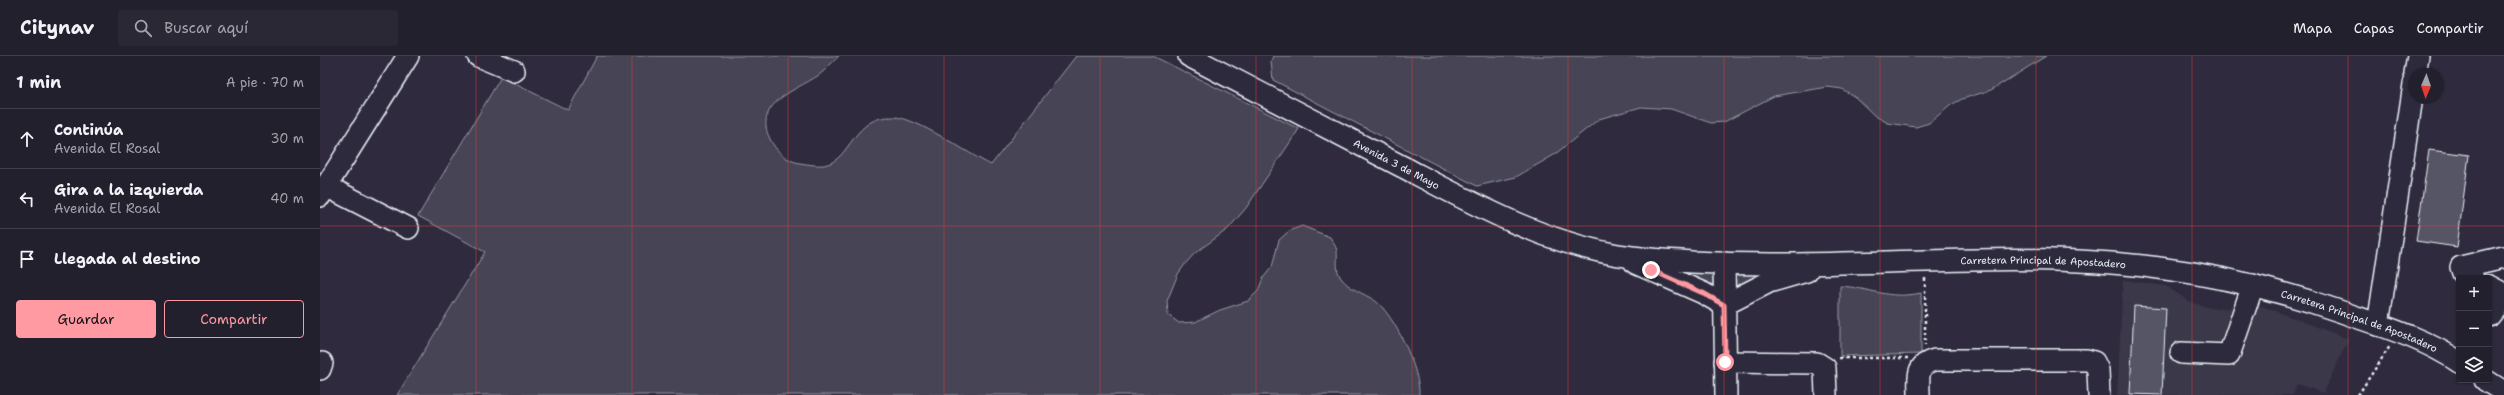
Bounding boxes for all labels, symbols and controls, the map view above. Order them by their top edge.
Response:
search box [118,10,398,46]
text: Citynav [20,15,94,40]
icon: search [132,17,154,39]
text: Buscar aquí [164,18,248,38]
text: Mapa [2293,19,2332,37]
text: Capas [2354,19,2395,37]
text: Compartir [2417,19,2484,37]
north arrow [2408,68,2444,104]
text: 1 min [16,71,61,93]
text: A pie · 70 m [226,74,304,91]
text: Continúa [54,120,123,140]
icon: ahead [16,128,38,150]
text: 30 m [270,130,304,147]
street label: Avenida 3 de Mayo [1351,136,1442,192]
text: Avenida El Rosal [54,140,160,157]
text: Gira a la izquierda [54,180,203,200]
icon: left [16,188,38,210]
text: 40 m [270,190,304,207]
text: Avenida El Rosal [54,200,160,217]
icon: arrive [16,248,38,270]
text: Llegada al destino [54,249,201,269]
street label: Carretera Principal de Apostadero [1960,254,2126,271]
route end [1642,261,1660,279]
map controls [2456,275,2492,383]
button: + [2456,275,2492,311]
street label: Carretera Principal de Apostadero [2280,287,2440,355]
button: Guardar [16,300,156,338]
button: Compartir [164,300,304,338]
button: − [2456,311,2492,347]
button: layers [2456,347,2492,383]
route start [1716,353,1734,371]

